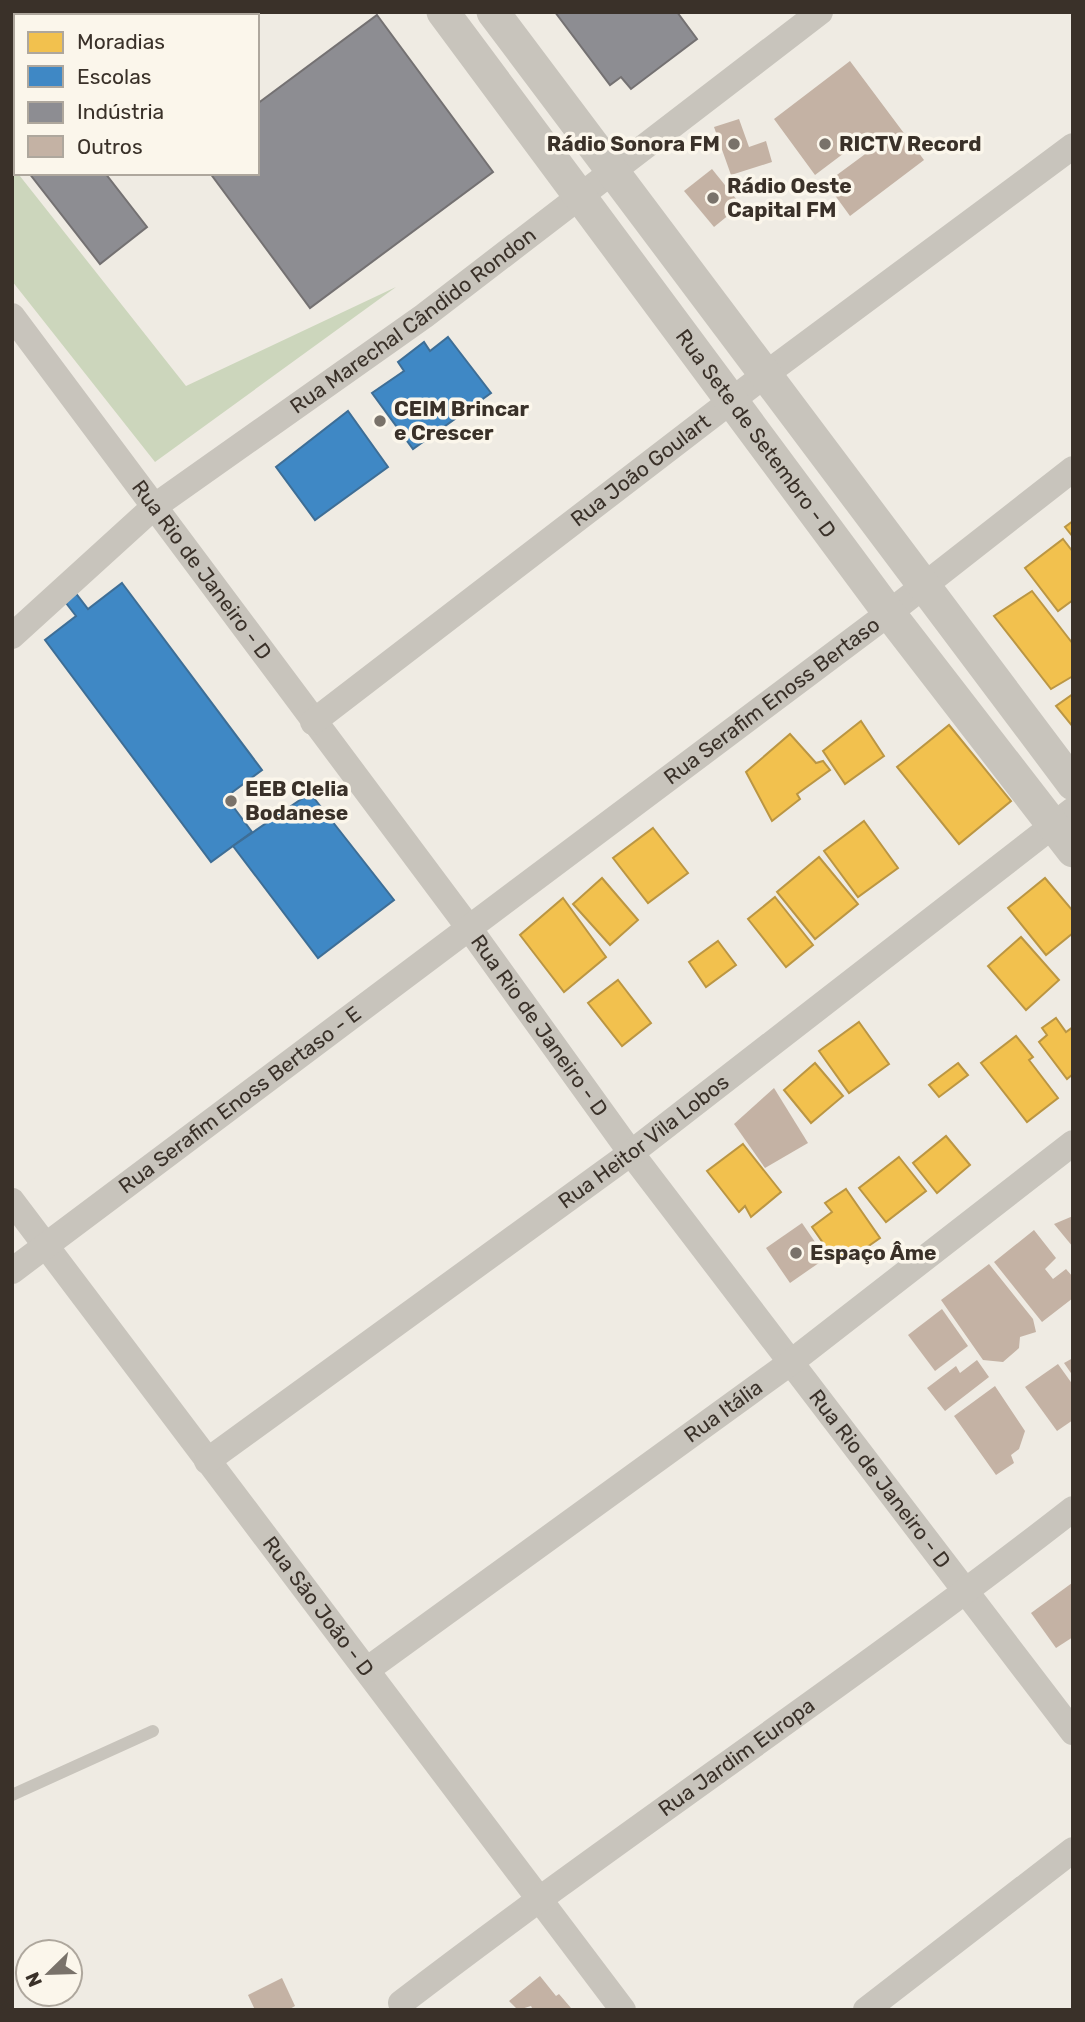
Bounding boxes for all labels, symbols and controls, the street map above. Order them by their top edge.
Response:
legend [14,14,259,175]
text: Moradias [77,29,165,54]
text: Escolas [77,64,152,89]
text: Indústria [77,99,164,124]
place label: Rádio Sonora FM [547,131,720,156]
place label: RICTV Record [839,131,982,156]
text: Outros [77,134,143,159]
marker: Rádio Sonora FM [726,136,742,152]
marker: RICTV Record [817,136,833,152]
place label: Rádio Oeste Capital FM [727,173,852,222]
marker: Rádio Oeste Capital FM [705,190,721,206]
street label: Rua Marechal Cândido Rondon [285,222,541,419]
street label: Rua Sete de Setembro - D [671,324,842,542]
place label: CEIM Brincar e Crescer [394,396,529,445]
street label: Rua João Goulart [565,409,715,531]
marker: CEIM Brincar e Crescer [372,413,388,429]
street label: Rua Rio de Janeiro - D [127,475,277,664]
street label: Rua Serafim Enoss Bertaso [659,611,884,789]
place label: EEB Clelia Bodanese [245,776,349,825]
marker: EEB Clelia Bodanese [223,793,239,809]
street label: Rua Rio de Janeiro - D [466,930,613,1121]
street label: Rua Serafim Enoss Bertaso - E [114,1001,366,1198]
street label: Rua Heitor Vila Lobos [553,1069,734,1214]
place label: Espaço Âme [810,1240,937,1265]
marker: Espaço Âme [788,1245,804,1261]
street label: Rua Itália [679,1374,767,1448]
street label: Rua Rio de Janeiro - D [804,1384,956,1573]
street label: Rua São João - D [258,1531,379,1681]
street label: Rua Jardim Europa [653,1692,819,1821]
north arrow [14,1938,84,2008]
text: N [21,1969,47,1990]

